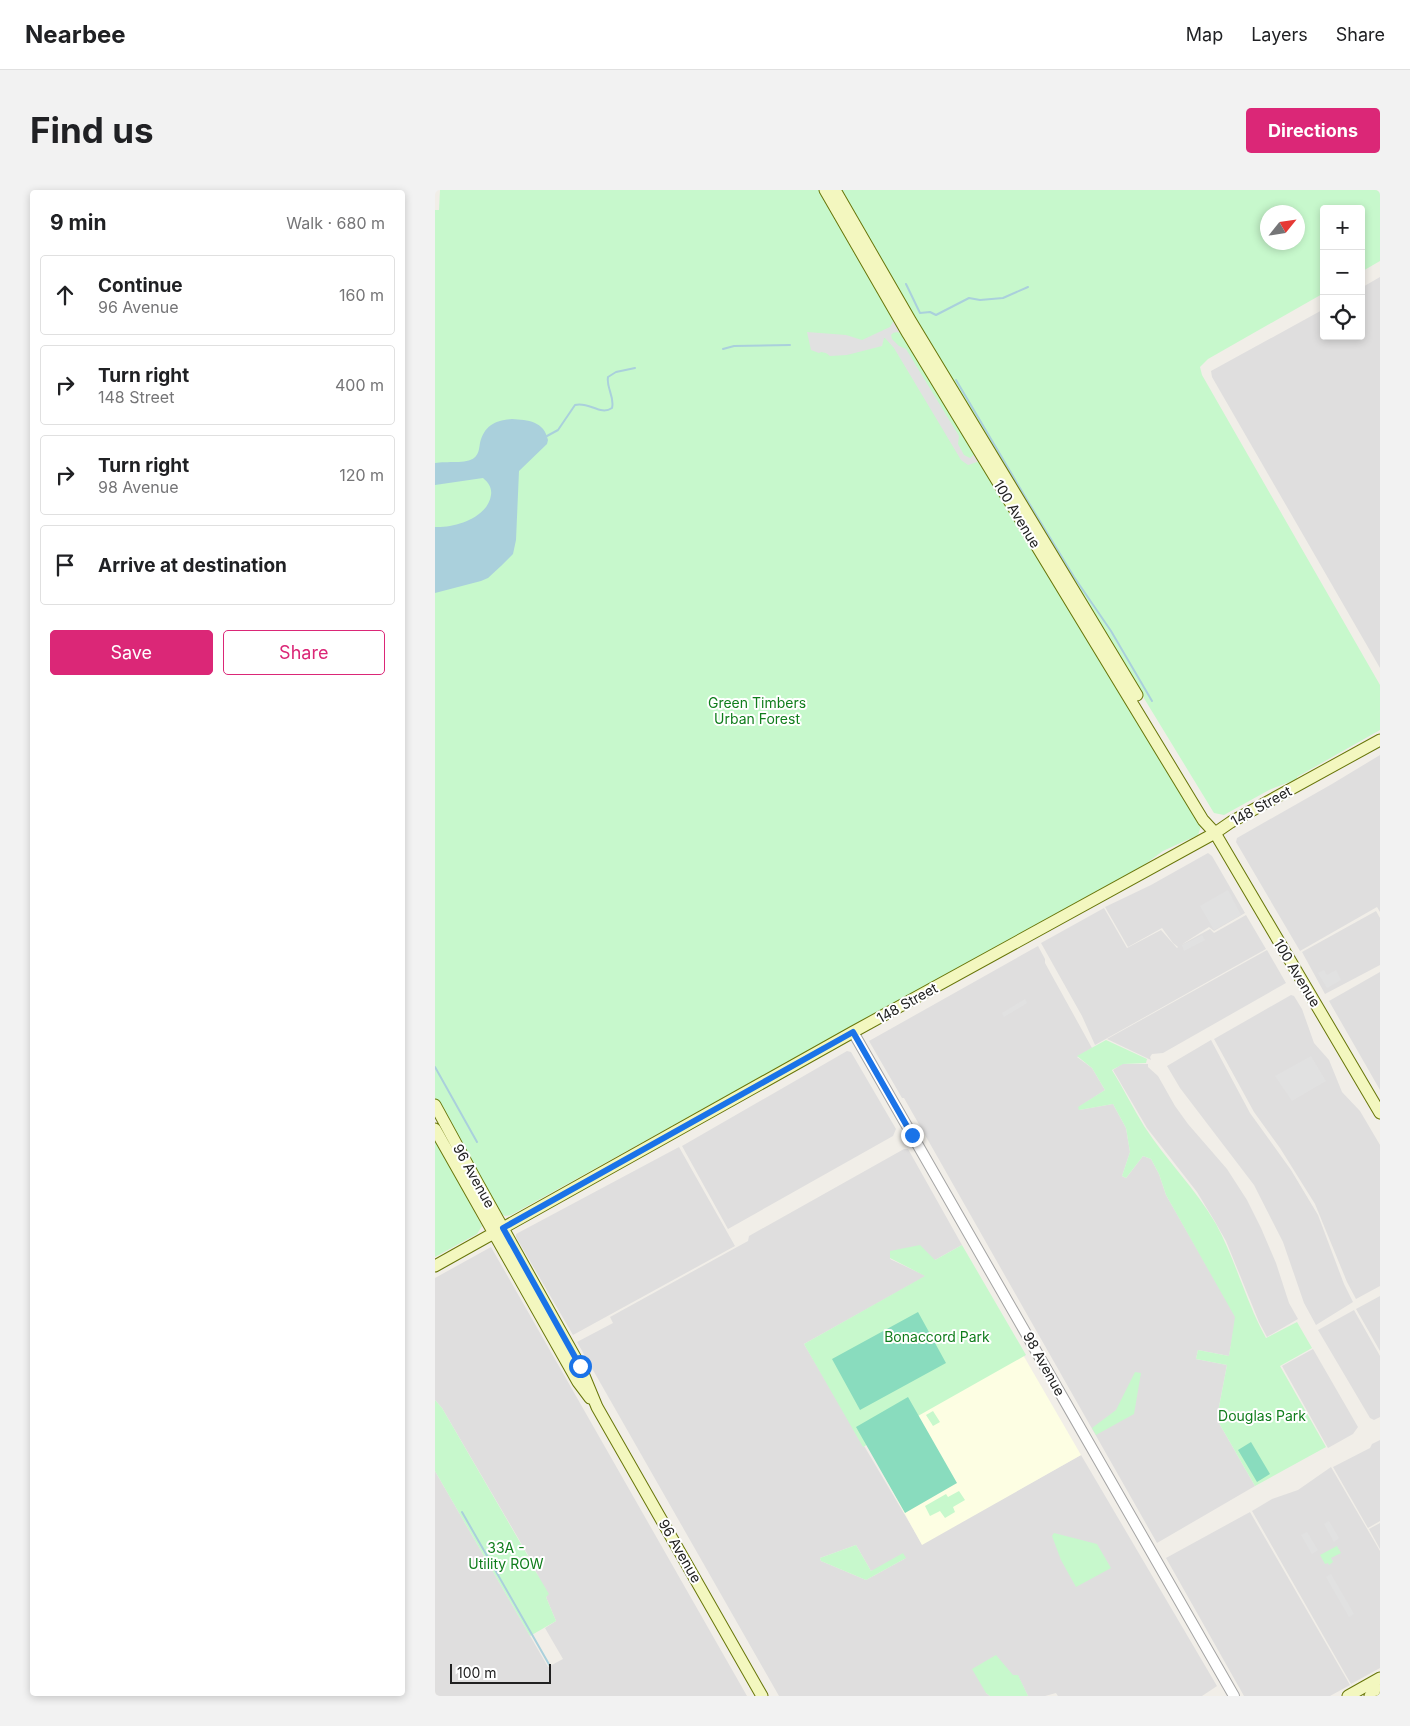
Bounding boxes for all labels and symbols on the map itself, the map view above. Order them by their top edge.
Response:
north arrow [1260,205,1305,250]
street label: 100 Avenue [990,477,1044,551]
park label: Green Timbers Urban Forest [708,694,806,727]
street label: 148 Street [1227,782,1294,829]
street label: 100 Avenue [1270,936,1324,1010]
street label: 148 Street [873,979,940,1026]
route end [901,1124,924,1147]
street label: 96 Avenue [450,1141,499,1211]
park label: Bonaccord Park [884,1328,990,1345]
street label: 98 Avenue [1020,1329,1069,1399]
route start [569,1355,592,1378]
park label: Douglas Park [1218,1407,1306,1424]
street label: 96 Avenue [655,1516,705,1586]
park label: 33A - Utility ROW [468,1539,544,1572]
scale bar [450,1661,551,1684]

